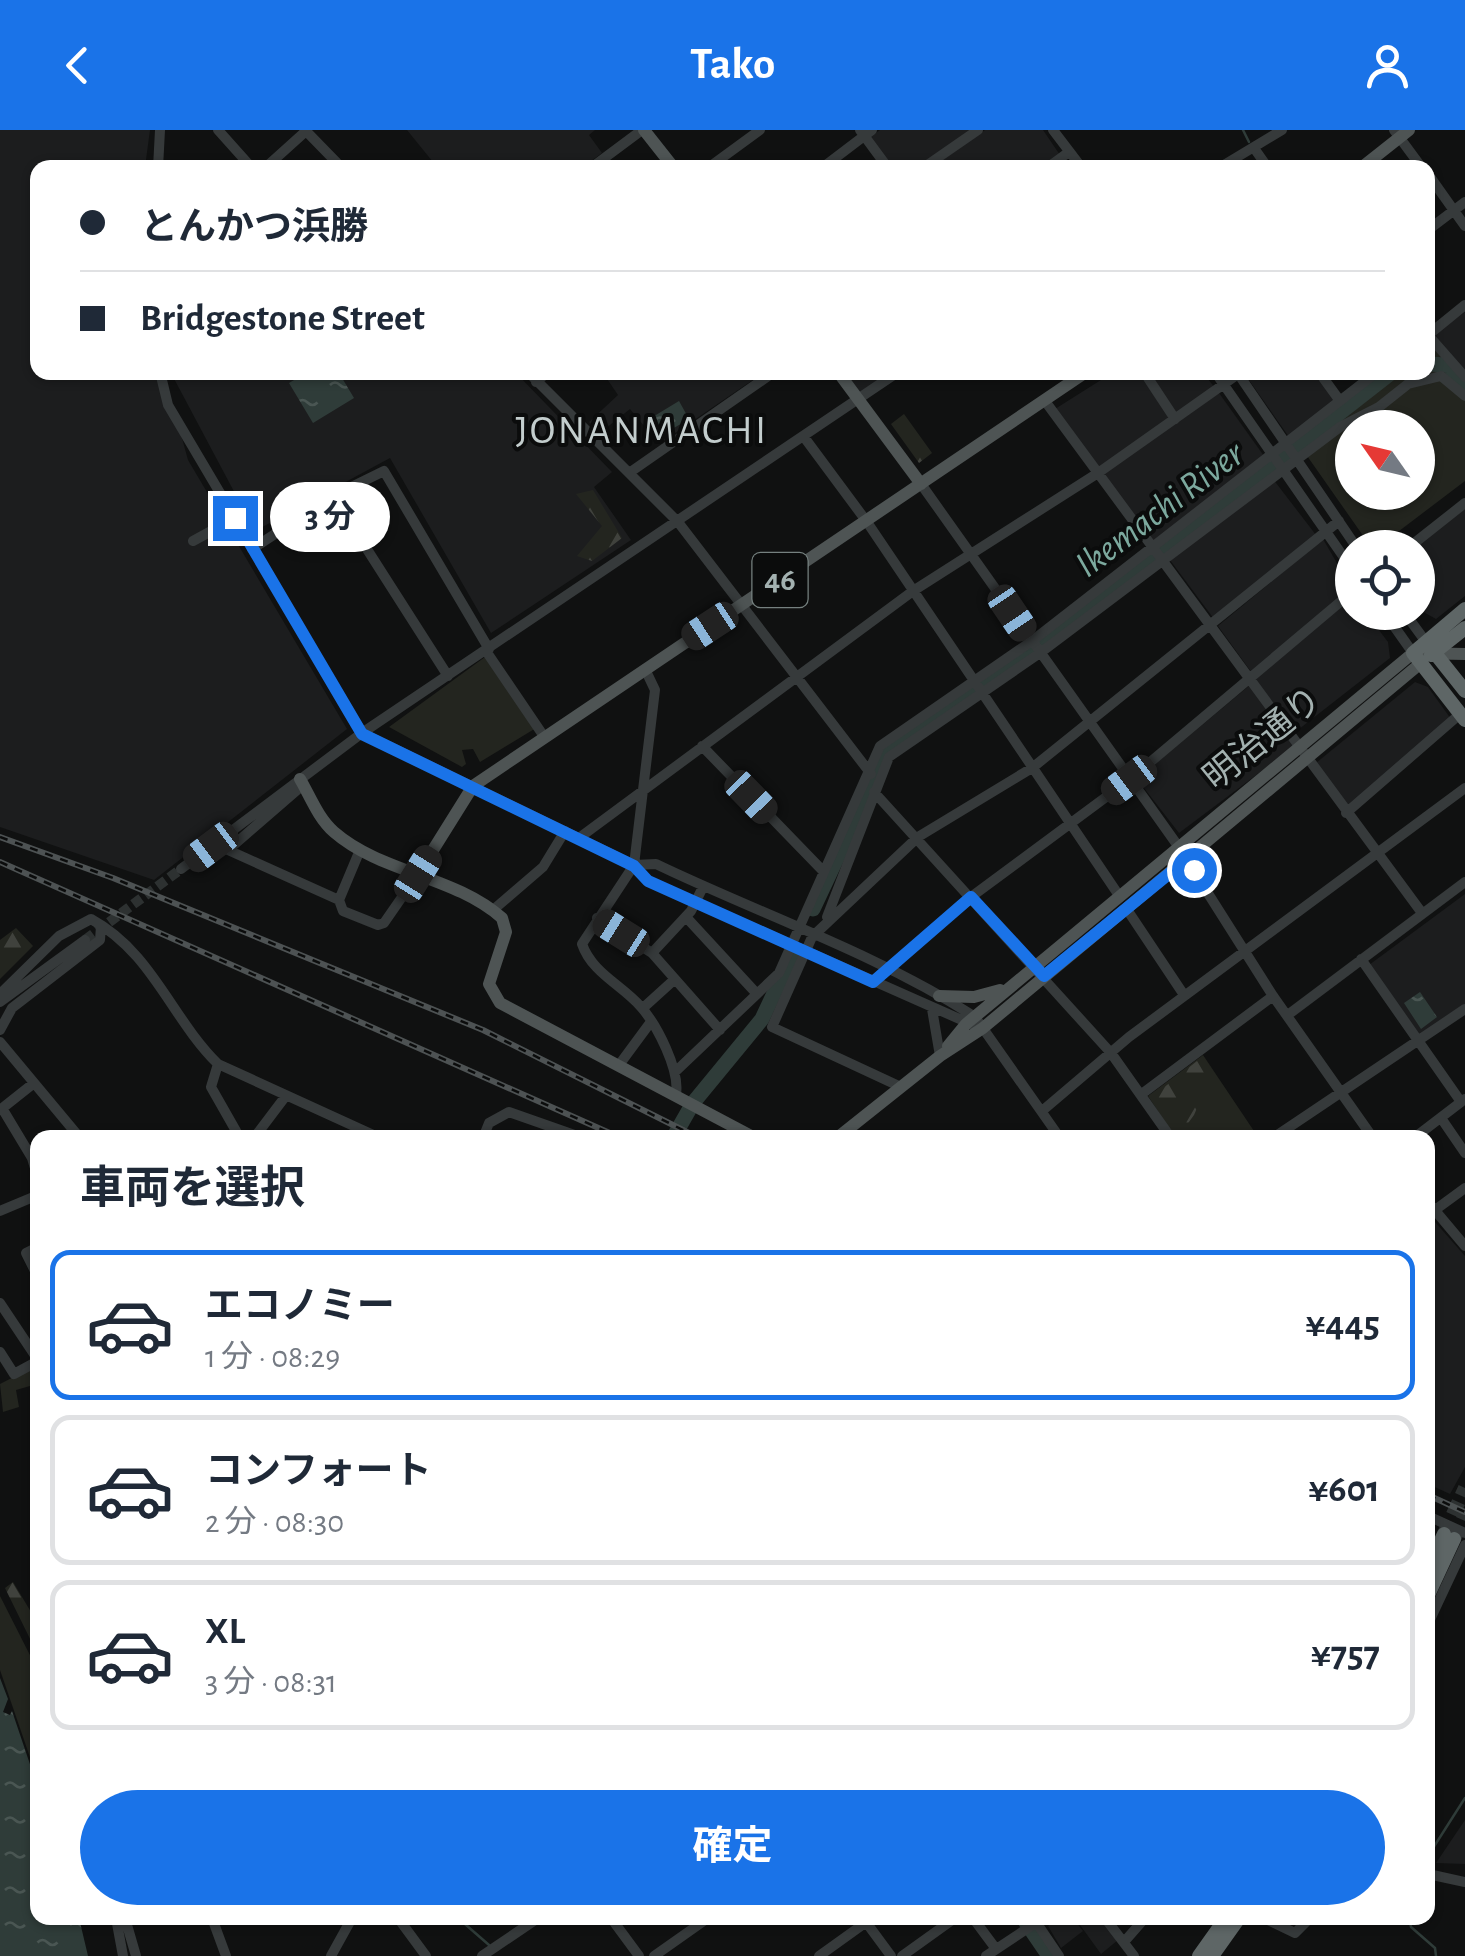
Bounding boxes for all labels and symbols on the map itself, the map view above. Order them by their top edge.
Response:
north arrow [1335,410,1435,510]
district label: JONANMACHI [516,411,768,451]
water label: Ikemachi River [1069,434,1252,585]
callout: 3 分 [270,483,390,553]
route end [213,496,258,541]
road number: 46 [752,553,808,607]
car [983,580,1041,646]
car [677,597,743,655]
street label: 明治通り [1196,680,1328,797]
car [1096,750,1162,810]
car [719,765,783,829]
car [178,817,244,877]
car [389,841,447,907]
route start [1172,848,1217,893]
car [588,904,654,962]

